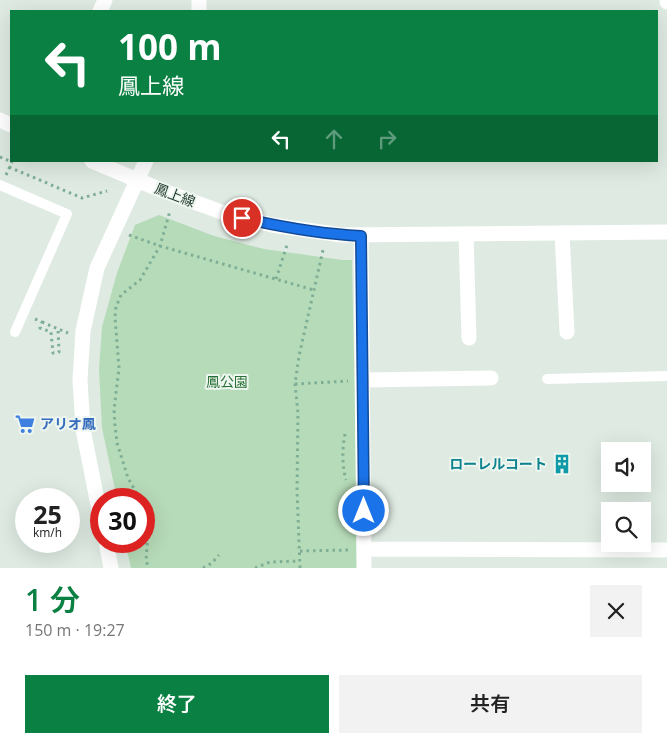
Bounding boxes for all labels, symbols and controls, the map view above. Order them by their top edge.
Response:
text: 100 m [118,23,222,70]
icon: left [35,30,100,95]
text: 鳳上線 [118,70,184,100]
icon: left [267,125,295,153]
icon: ahead [320,125,348,153]
icon: right [373,125,401,153]
street label: 鳳上線 [152,178,198,211]
pin [221,197,263,239]
icon: arrive [228,204,256,232]
park label: 鳳公園 [206,372,248,391]
supermarket icon: アリオ鳳 [14,413,36,435]
place label: アリオ鳳 [40,414,96,433]
map controls [601,442,651,552]
button: sound [601,442,651,492]
building icon: ローレルコート [551,453,573,475]
place label: ローレルコート [449,454,547,473]
position arrow [337,484,389,536]
speed limit sign: 30 [90,488,155,553]
text: 25 [33,497,62,531]
button: search [601,502,651,552]
text: km/h [33,524,62,541]
text: 1 分 [25,579,80,620]
button: close [590,585,642,637]
text: 150 m · 19:27 [25,619,125,641]
button: 終了 [25,675,329,733]
button: 共有 [339,675,642,733]

